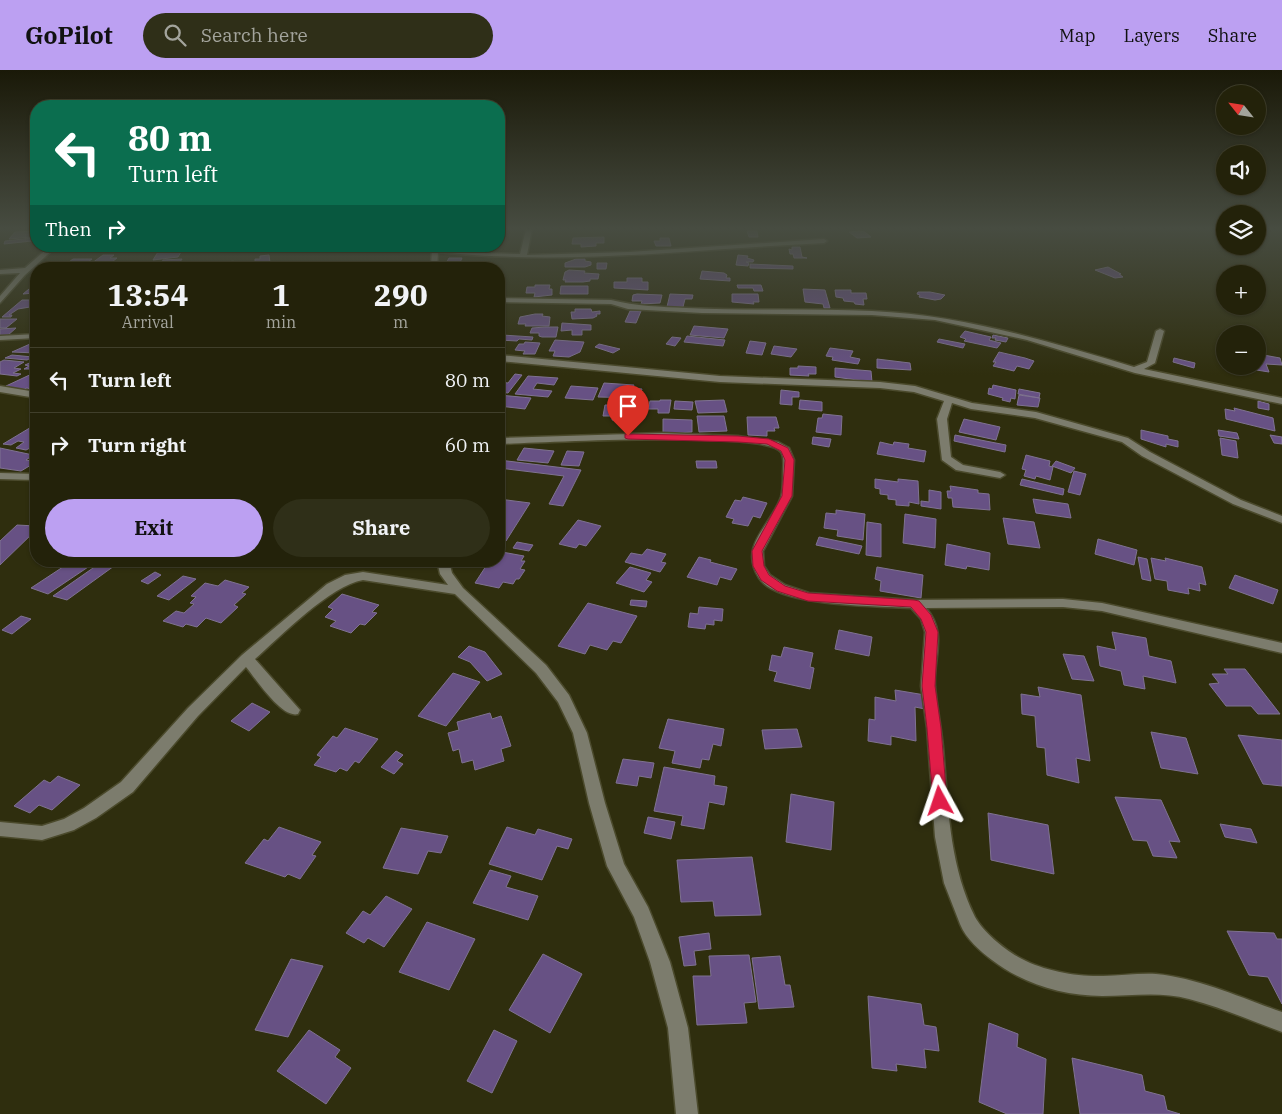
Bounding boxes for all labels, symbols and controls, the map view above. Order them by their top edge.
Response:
search box [143,13,493,58]
text: GoPilot [25,19,113,51]
icon: search [161,21,189,49]
text: Search here [201,23,308,47]
text: Map [1059,24,1096,47]
text: Layers [1124,24,1180,47]
text: Share [1208,24,1257,47]
north arrow [1216,85,1266,135]
map controls [1216,85,1266,375]
text: 80 m [128,115,212,161]
icon: left [45,120,110,185]
button: sound [1216,145,1266,195]
text: Turn left [128,159,218,188]
button: layers [1216,205,1266,255]
icon: right [102,215,130,243]
text: Then [45,217,92,241]
button: + [1216,265,1266,315]
text: 13:54 [107,275,188,314]
text: 1 [272,275,290,314]
text: 290 [374,275,428,314]
text: Arrival [122,312,174,332]
text: min [266,312,296,332]
text: m [393,312,408,332]
button: − [1216,325,1266,375]
icon: left [45,366,73,394]
text: Turn left [88,368,171,392]
text: 80 m [445,368,490,392]
pin [607,385,649,436]
icon: arrive [614,392,642,420]
icon: right [45,431,73,459]
text: Turn right [88,433,186,457]
text: 60 m [445,433,490,457]
button: Exit [45,499,263,557]
button: Share [273,499,490,557]
position arrow [913,774,965,826]

